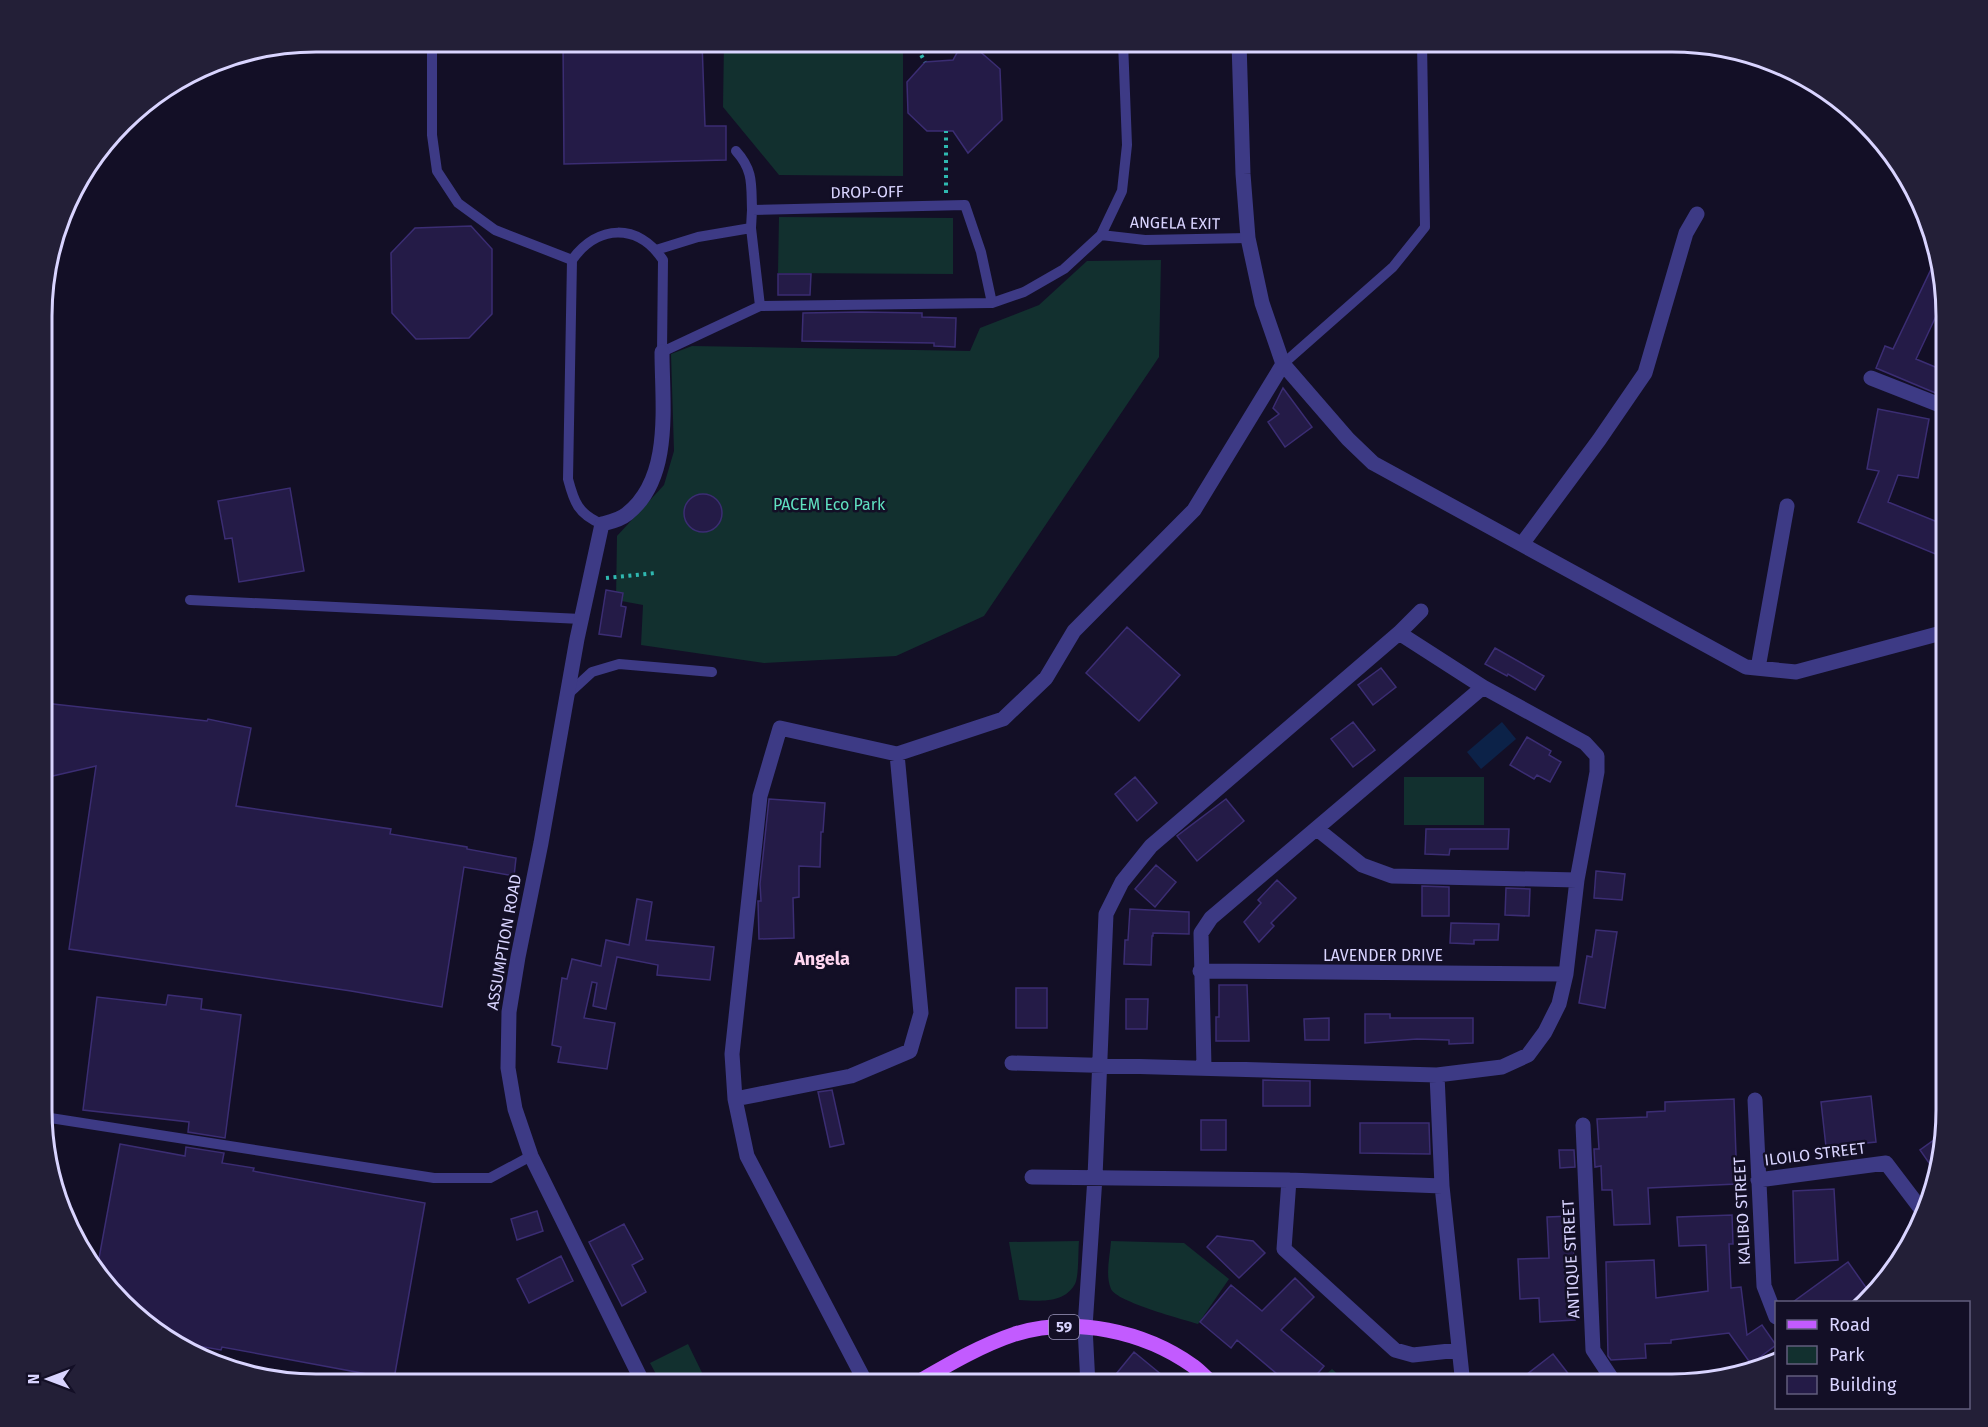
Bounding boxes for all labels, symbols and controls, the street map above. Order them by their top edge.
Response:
street label: DROP-OFF [830,182,904,202]
street label: ANGELA EXIT [1130,213,1221,233]
park label: PACEM Eco Park [773,495,886,514]
street label: ASSUMPTION ROAD [483,873,525,1011]
street label: LAVENDER DRIVE [1323,946,1443,965]
district label: Angela [793,948,850,970]
street label: ILOILO STREET [1763,1138,1868,1170]
street label: KALIBO STREET [1730,1156,1754,1265]
street label: ANTIQUE STREET [1558,1198,1584,1319]
legend [1775,1301,1970,1409]
text: Road [1829,1314,1871,1336]
road number: 59 [1049,1315,1079,1339]
text: Park [1829,1344,1865,1366]
north arrow [18,1349,78,1409]
text: N [24,1374,43,1384]
text: Building [1829,1374,1897,1396]

